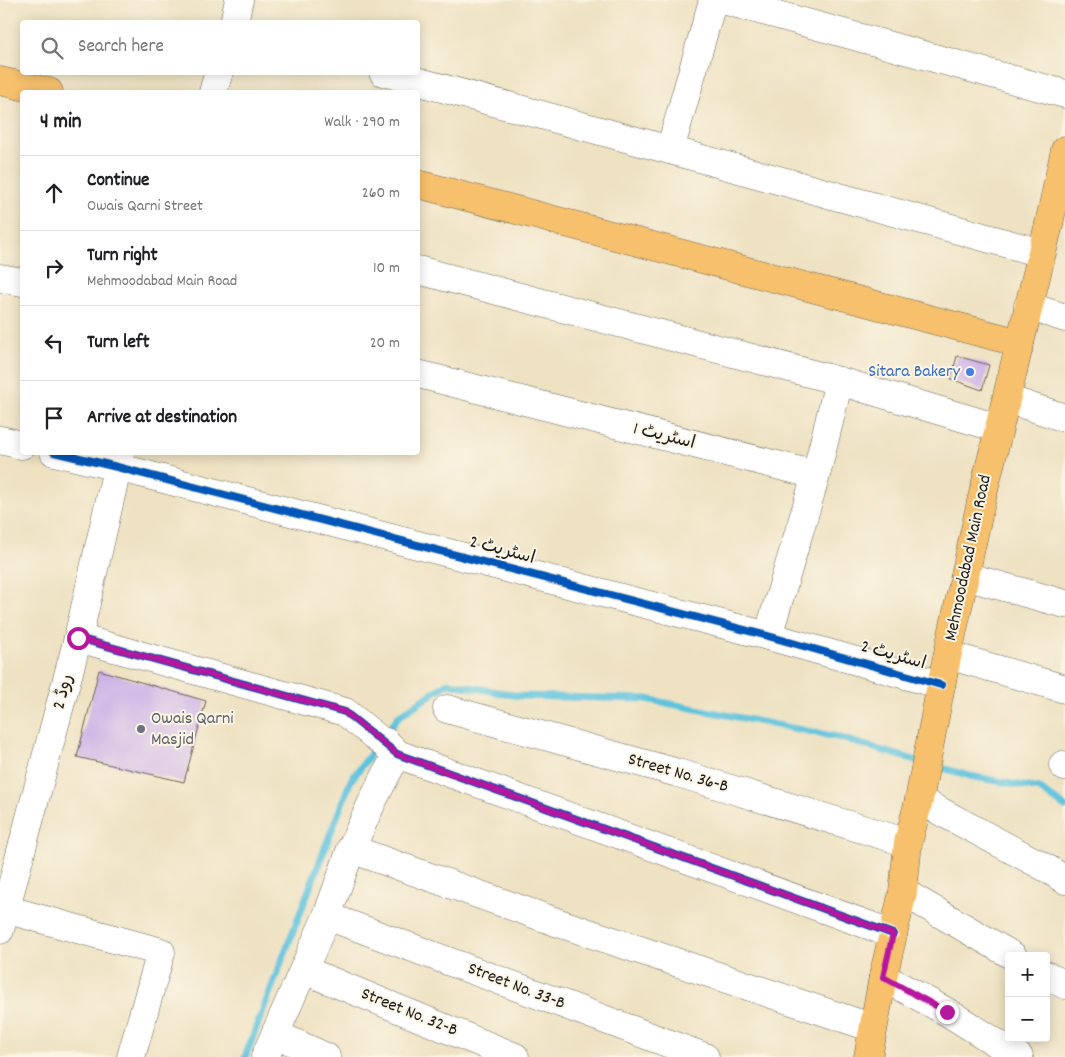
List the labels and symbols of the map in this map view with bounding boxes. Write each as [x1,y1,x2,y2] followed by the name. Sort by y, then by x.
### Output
[868,360,961,385] place label: Sitara Bakery
[964,366,976,378] marker: Sitara Bakery
[630,417,698,457] street label: اسٹریٹ 1
[939,473,999,643] street label: Mehmoodabad Main Road
[466,530,538,572] street label: اسٹریٹ 2
[67,627,90,650] route start
[857,635,929,677] street label: اسٹریٹ 2
[47,671,81,713] street label: روڈ 2
[151,707,234,753] place label: Owais Qarni Masjid
[135,723,147,735] marker: Owais Qarni Masjid
[625,748,731,800] street label: Street No. 36-B
[464,957,568,1017] street label: Street No. 33-B
[357,982,461,1044] street label: Street No. 32-B
[936,1001,959,1024] route end

